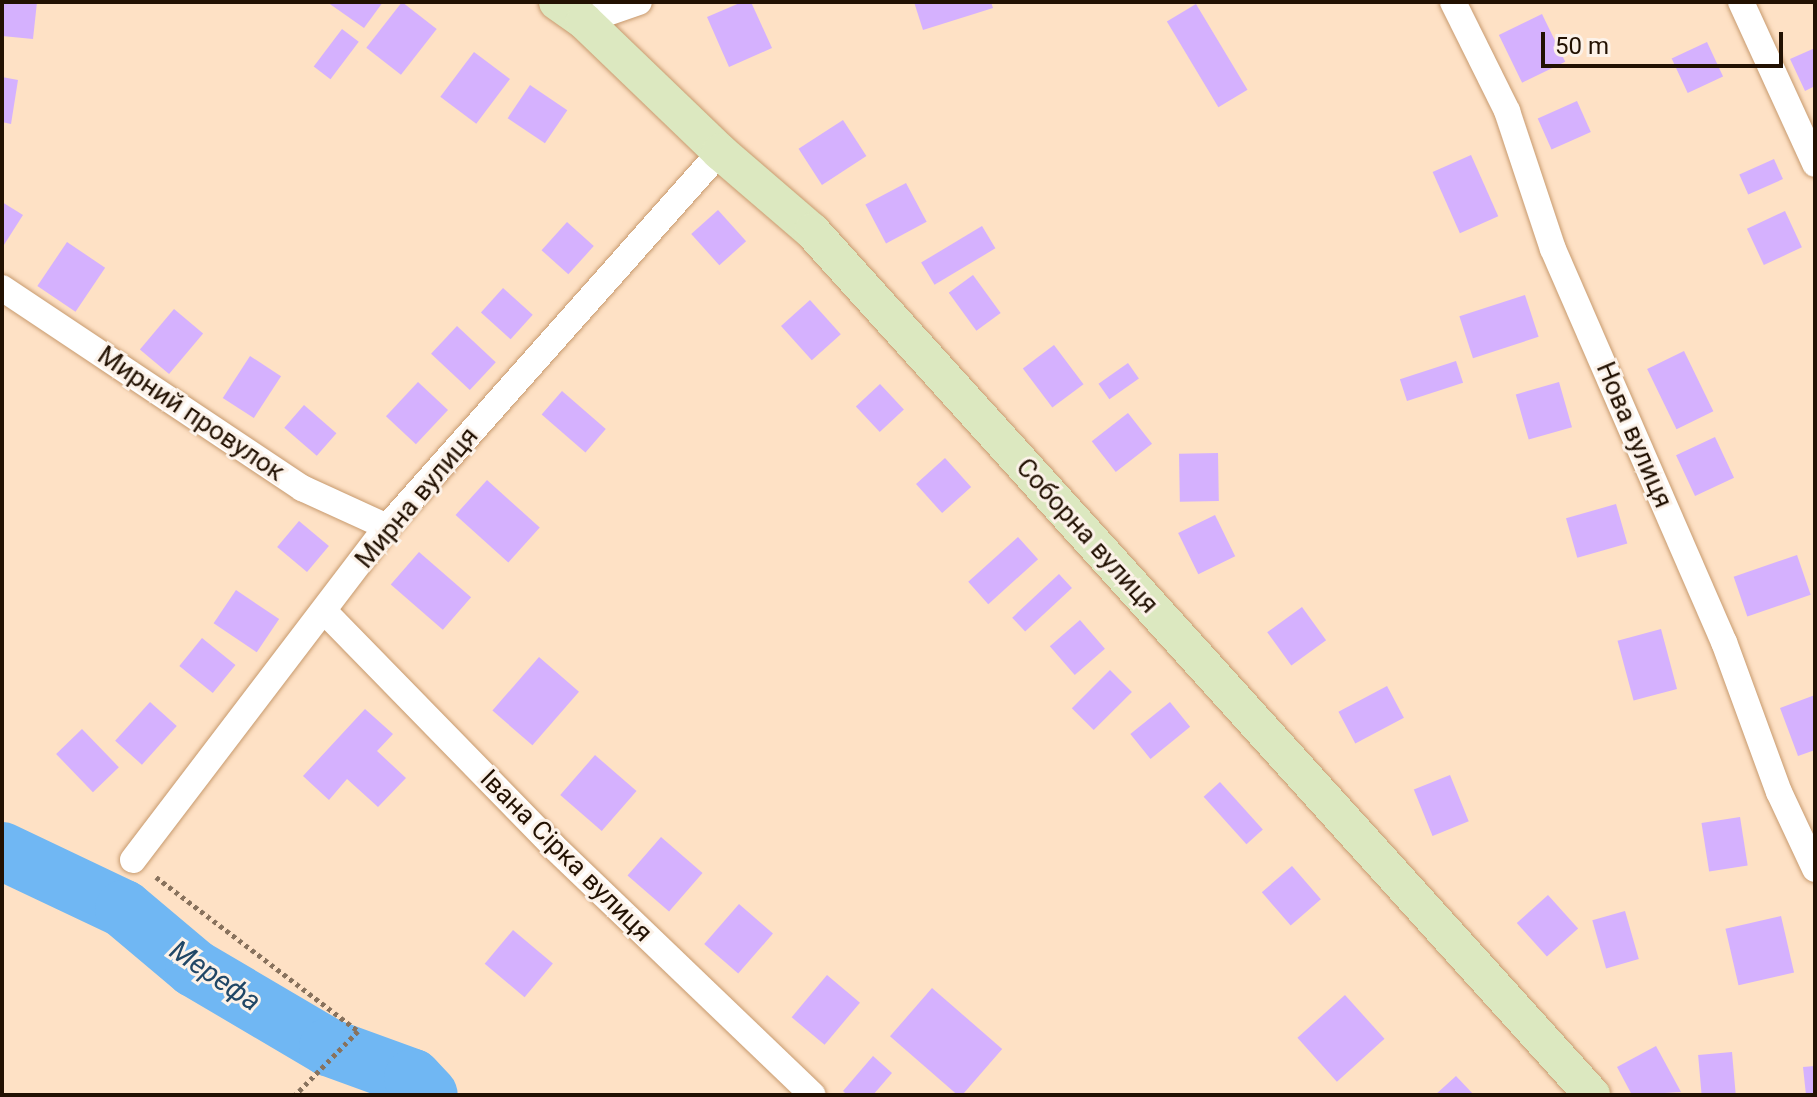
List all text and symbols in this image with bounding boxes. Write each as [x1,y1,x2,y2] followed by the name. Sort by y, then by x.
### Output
[1545,16,1787,66] scale bar
[1555,32,1609,60] text: 50 m
[92,340,290,488] street label: Мирний провулок
[1589,357,1679,513] street label: Нова вулиця
[349,421,485,575] street label: Мирна вулиця
[1009,452,1165,620] street label: Соборна вулиця
[473,763,659,949] street label: Івана Сірка вулиця
[163,933,267,1019] water label: Мерефа

